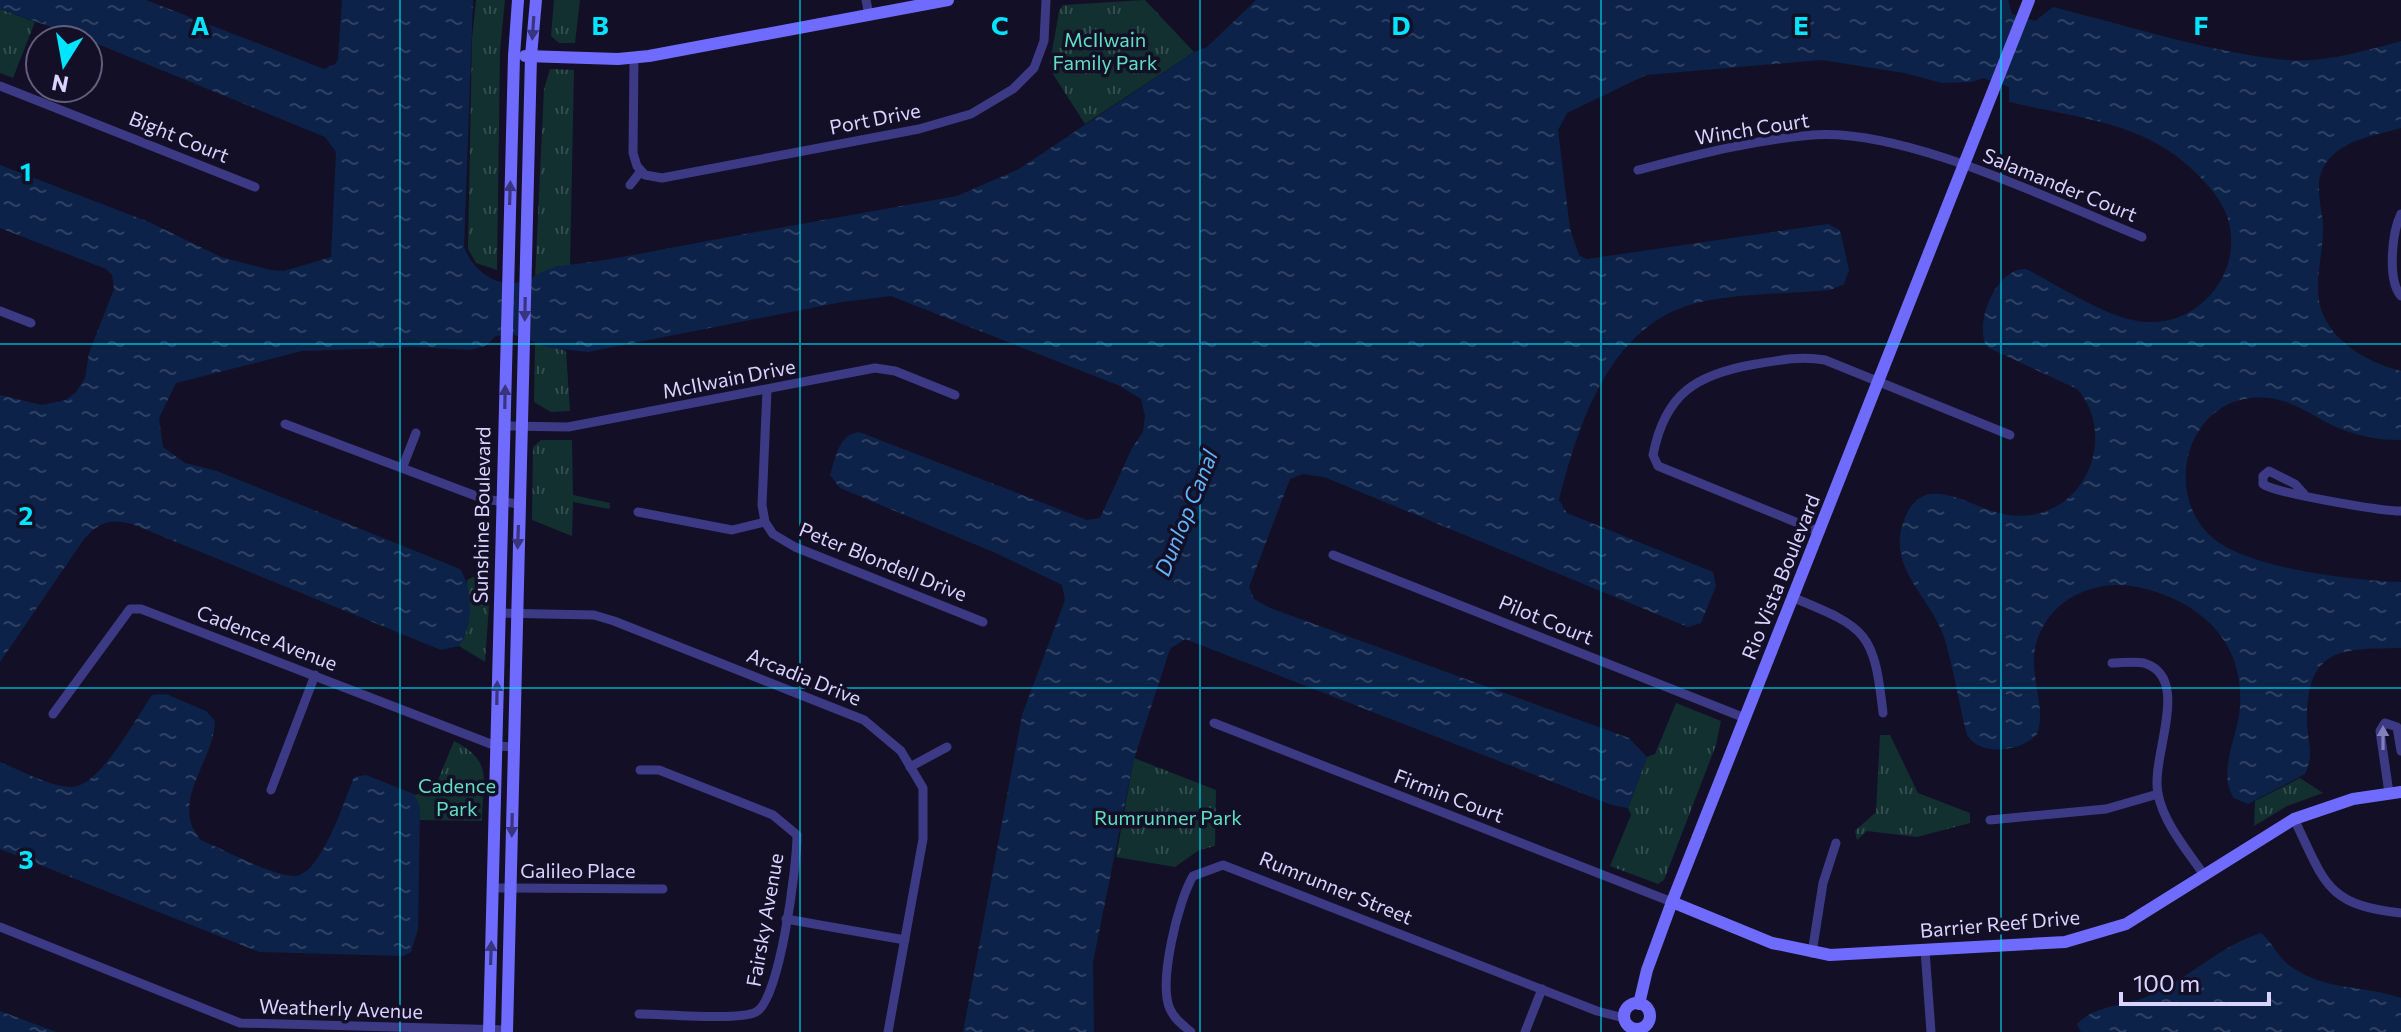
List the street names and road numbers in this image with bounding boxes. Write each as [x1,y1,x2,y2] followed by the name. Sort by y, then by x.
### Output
[827,97,922,139] street label: Port Drive
[126,105,233,167] street label: Bight Court
[1693,107,1811,149] street label: Winch Court
[1980,142,2141,226] street label: Salamander Court
[660,353,797,403] street label: McIIwain Drive
[467,426,495,604] street label: Sunshine Boulevard
[1736,491,1824,663] street label: Rio Vista Boulevard
[796,516,971,606] street label: Peter Blondell Drive
[1496,589,1597,649] street label: Pilot Court
[194,599,341,675] street label: Cadence Avenue
[744,642,865,710] street label: Arcadia Drive
[1391,763,1508,827] street label: Firmin Court
[1256,845,1416,929] street label: Rumrunner Street
[740,851,788,988] street label: Fairsky Avenue
[520,858,636,882] street label: Galileo Place
[1919,904,2081,942] street label: Barrier Reef Drive
[259,993,423,1023] street label: Weatherly Avenue

